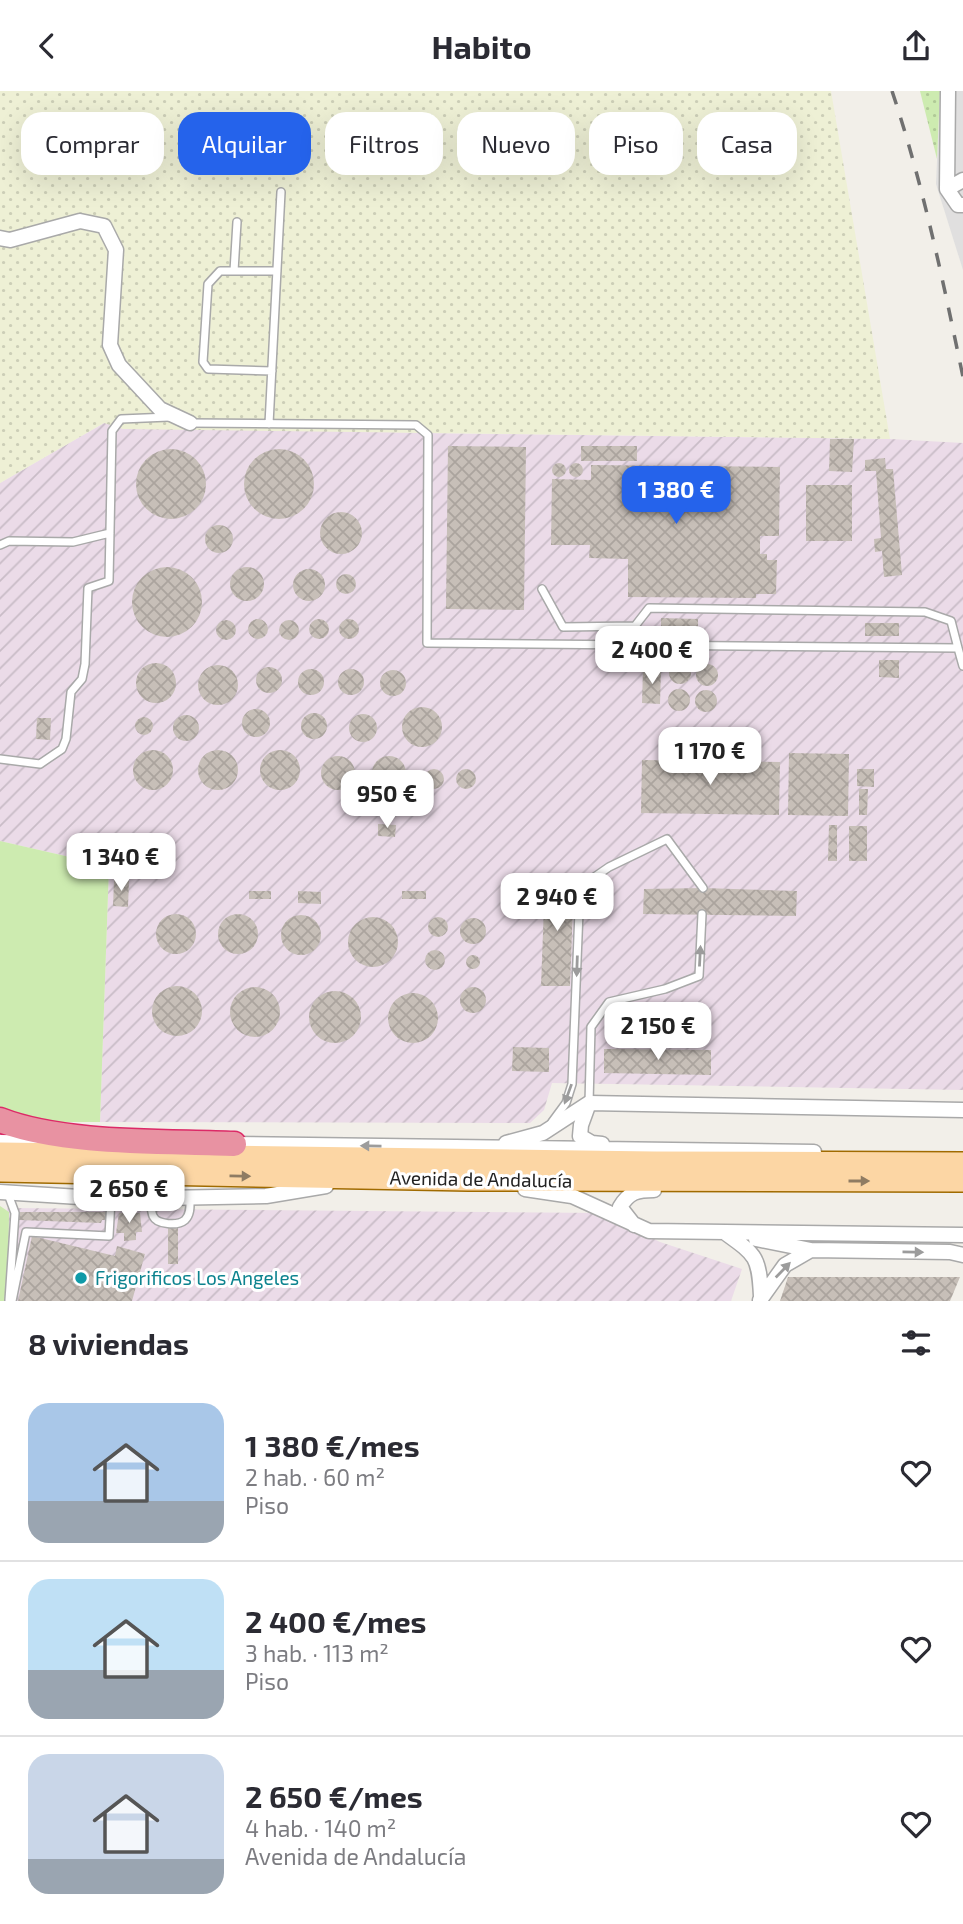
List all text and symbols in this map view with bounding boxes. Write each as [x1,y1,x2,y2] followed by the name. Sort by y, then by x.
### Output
[28,27,66,65] icon: back
[431,27,532,65] text: Habito
[897,27,935,65] icon: share
[21,112,164,175] chip: Comprar
[178,112,311,175] chip: Alquilar
[325,112,443,175] chip: Filtros
[457,112,575,175] chip: Nuevo
[589,112,683,175] chip: Piso
[697,112,797,175] chip: Casa
[611,467,741,526] pin: 1 380 €
[638,475,714,503] text: 1 380 €
[587,627,717,686] pin: 2 400 €
[611,635,693,663] text: 2 400 €
[645,727,775,787] pin: 1 170 €
[674,736,746,764] text: 1 170 €
[338,771,436,830] pin: 950 €
[357,779,417,807] text: 950 €
[56,833,186,893] pin: 1 340 €
[83,842,159,870] text: 1 340 €
[492,873,622,933] pin: 2 940 €
[517,882,597,910] text: 2 940 €
[695,945,706,967] one-way arrow
[572,955,583,977] one-way arrow
[593,1003,723,1062] pin: 2 150 €
[620,1011,696,1039] text: 2 150 €
[562,1084,573,1105] one-way arrow
[359,1140,381,1152] one-way arrow
[64,1165,194,1225] pin: 2 650 €
[389,1165,573,1192] street label: Avenida de Andalucía
[229,1170,251,1182] one-way arrow
[90,1174,168,1202] text: 2 650 €
[848,1175,870,1187] one-way arrow
[902,1246,924,1257] one-way arrow
[775,1261,791,1279] one-way arrow
[95,1266,299,1289] place label: Frigorificos Los Angeles
[73,1270,89,1286] marker: Frigorificos Los Angeles
[897,1324,935,1362] icon: filters
[28,1325,189,1361] text: 8 viviendas
[245,1427,420,1463] text: 1 380 €/mes
[84,1431,168,1515] icon: home
[897,1454,935,1492] icon: heart
[245,1463,385,1491] text: 2 hab. · 60 m²
[245,1491,289,1519] text: Piso
[245,1603,427,1639] text: 2 400 €/mes
[84,1607,168,1691] icon: home
[897,1630,935,1668] icon: heart
[245,1639,389,1667] text: 3 hab. · 113 m²
[245,1667,289,1695] text: Piso
[245,1778,423,1814] text: 2 650 €/mes
[84,1782,168,1866] icon: home
[897,1805,935,1843] icon: heart
[245,1814,396,1842] text: 4 hab. · 140 m²
[245,1842,466,1870] text: Avenida de Andalucía

